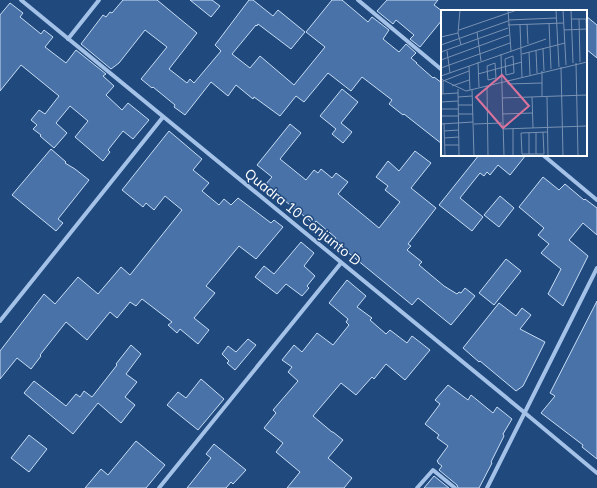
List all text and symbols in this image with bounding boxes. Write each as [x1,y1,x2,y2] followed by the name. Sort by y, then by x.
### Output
[441,10,587,156] inset map
[241,164,365,270] street label: Quadra 10 Conjunto D

